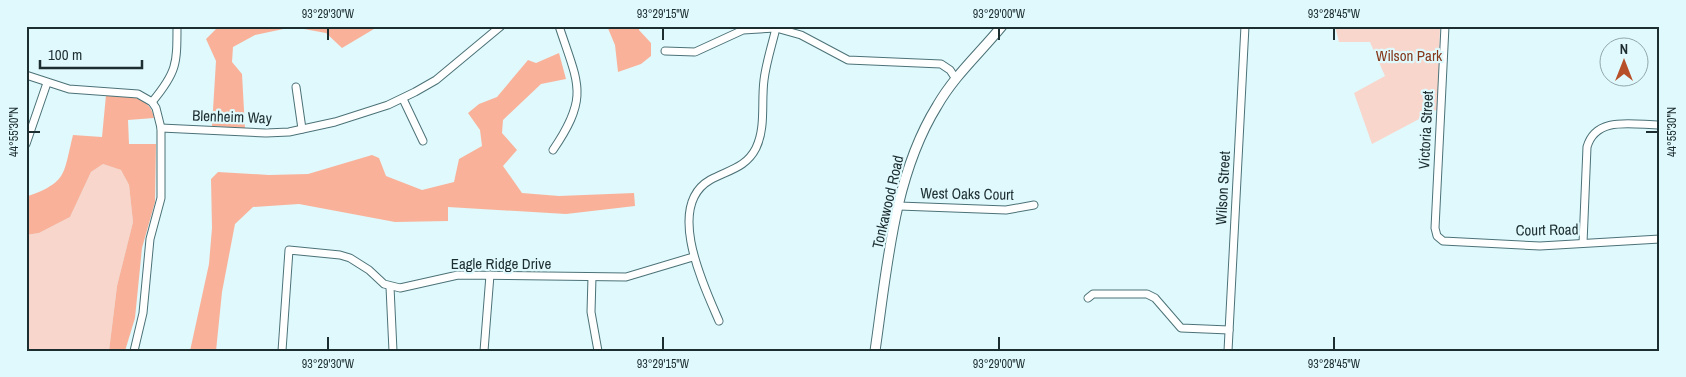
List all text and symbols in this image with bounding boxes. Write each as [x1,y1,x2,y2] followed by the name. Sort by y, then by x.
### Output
[302,6,355,22] text: 93°29'30"W
[637,6,690,22] text: 93°29'15"W
[973,6,1026,22] text: 93°29'00"W
[1308,6,1361,22] text: 93°28'45"W
[40,38,142,70] scale bar
[1598,38,1648,88] north arrow
[1620,40,1628,58] text: N
[48,44,82,65] text: 100 m
[1376,45,1443,66] park label: Wilson Park
[1413,90,1438,170] street label: Victoria Street
[192,105,273,128] street label: Blenheim Way
[6,107,22,157] text: 44°55'30"N
[1664,107,1680,157] text: 44°55'30"N
[1210,150,1235,225] street label: Wilson Street
[867,153,908,251] street label: Tonkawood Road
[920,182,1014,205] street label: West Oaks Court
[1515,218,1579,241] street label: Court Road
[451,253,551,274] street label: Eagle Ridge Drive
[302,356,355,372] text: 93°29'30"W
[637,356,690,372] text: 93°29'15"W
[973,356,1026,372] text: 93°29'00"W
[1308,356,1361,372] text: 93°28'45"W

